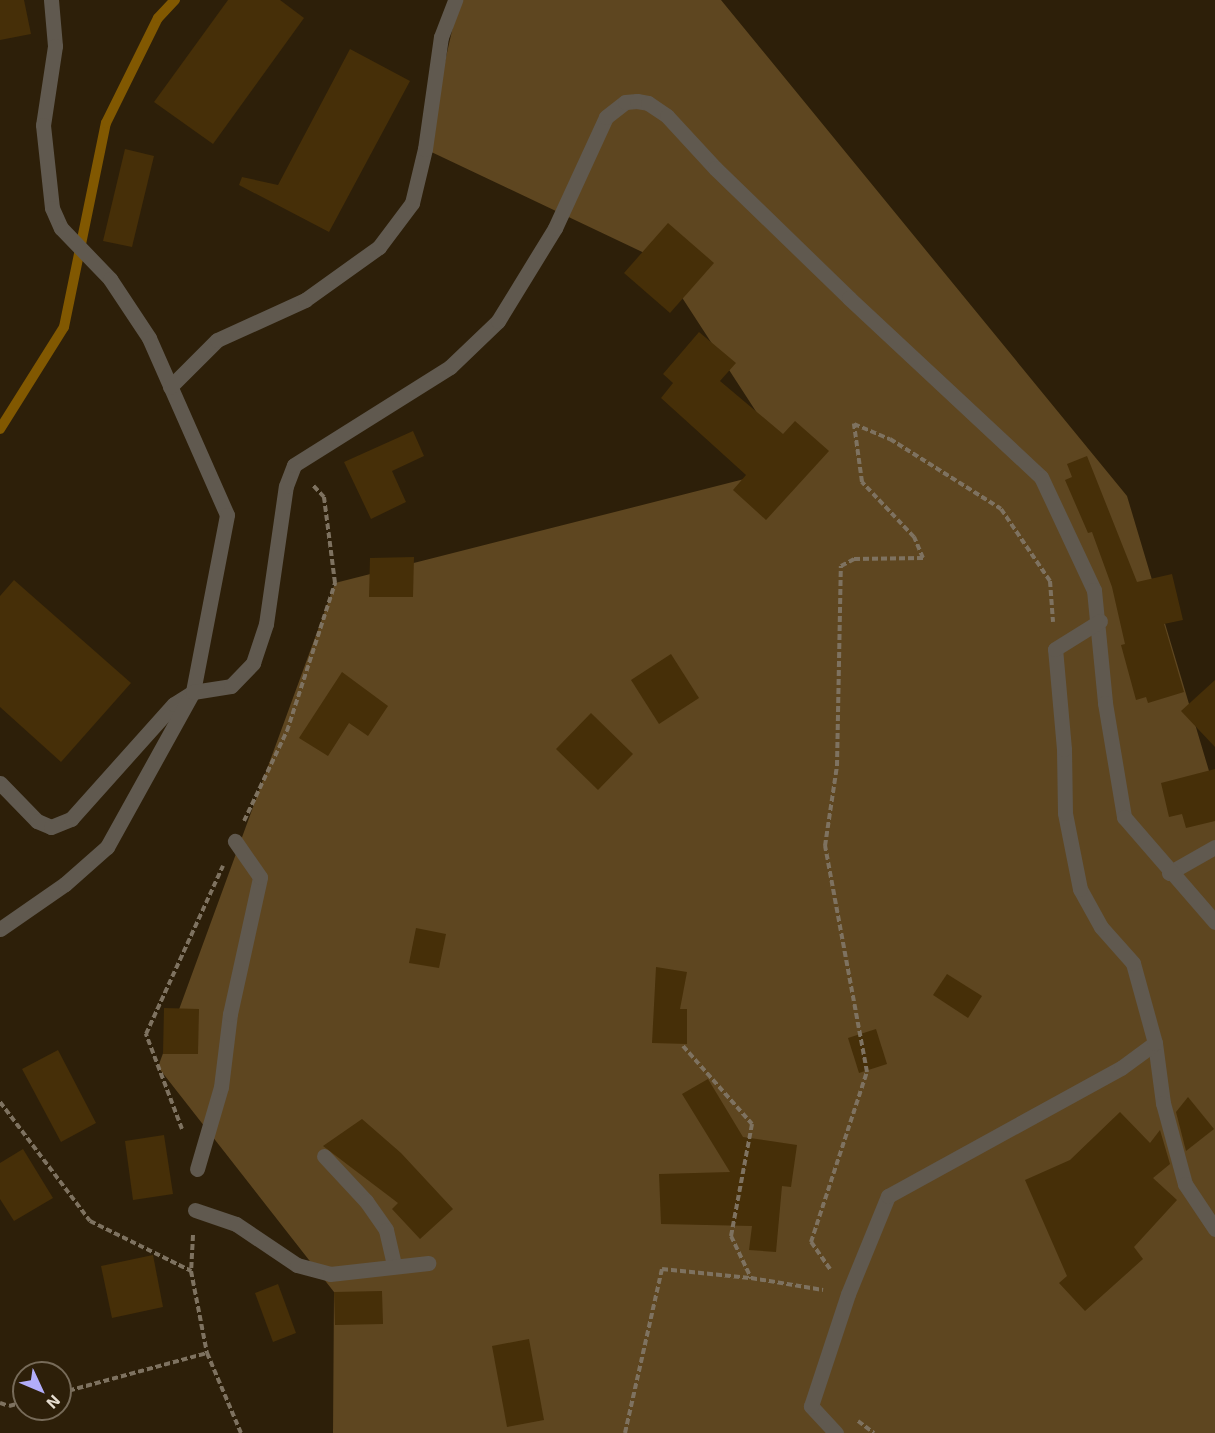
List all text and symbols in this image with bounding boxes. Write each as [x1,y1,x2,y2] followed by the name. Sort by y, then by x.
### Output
[12,1361,72,1421] north arrow
[43,1392,65,1413] text: N

